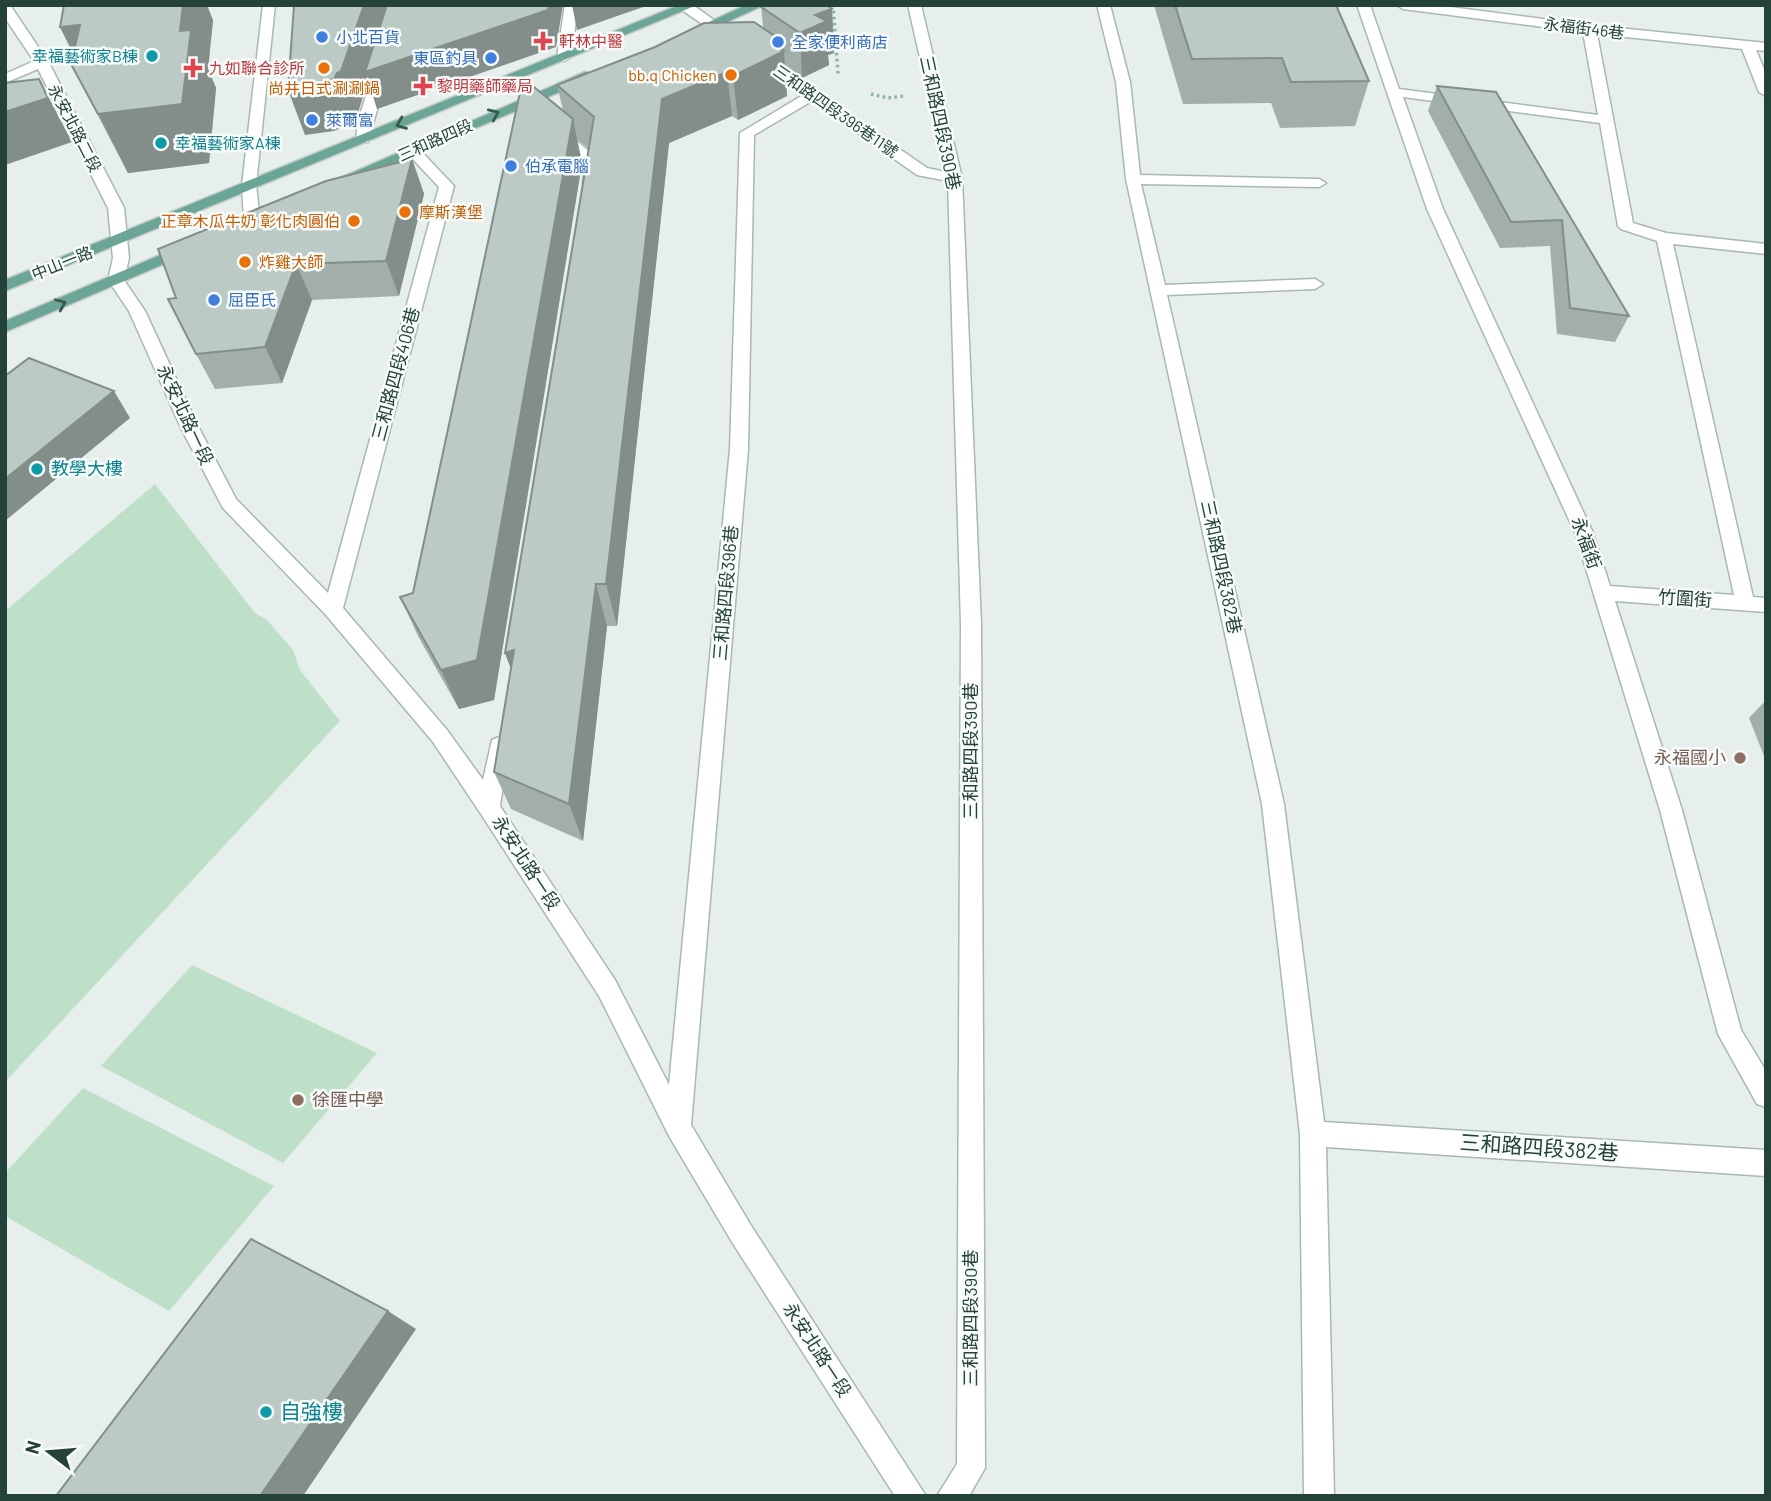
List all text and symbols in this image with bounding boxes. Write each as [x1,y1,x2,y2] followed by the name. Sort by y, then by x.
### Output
[1543,13,1625,42] street label: 永福街46巷
[336,27,400,46] place label: 小北百貨
[314,29,330,45] marker: 小北百貨
[533,31,553,51] marker: 軒林中醫
[559,31,623,50] place label: 軒林中醫
[792,32,888,51] place label: 全家便利商店
[770,34,786,50] marker: 全家便利商店
[32,46,138,65] place label: 幸福藝術家B棟
[144,48,160,64] marker: 幸福藝術家B棟
[413,48,477,67] place label: 東區釣具
[483,50,499,66] marker: 東區釣具
[916,54,966,192] street label: 三和路四段390巷
[183,58,203,78] marker: 九如聯合診所
[209,58,305,77] place label: 九如聯合診所
[316,60,332,76] marker: 尚井日式涮涮鍋
[770,60,902,161] street label: 三和路四段396巷11號
[628,65,717,84] place label: bb.q Chicken
[723,67,739,83] marker: bb.q Chicken
[437,76,533,95] place label: 黎明藥師藥局
[268,78,380,97] place label: 尚井日式涮涮鍋
[415,78,431,94] marker: 黎明藥師藥局
[45,81,106,175] street label: 永安北路二段
[487,108,499,122] one-way arrow
[326,110,374,129] place label: 萊爾富
[304,112,320,128] marker: 萊爾富
[394,115,475,164] street label: 三和路四段
[396,115,408,129] one-way arrow
[175,133,281,152] place label: 幸福藝術家A棟
[153,135,169,151] marker: 幸福藝術家A棟
[525,156,589,175] place label: 伯承電腦
[503,158,519,174] marker: 伯承電腦
[419,202,483,221] place label: 摩斯漢堡
[397,204,413,220] marker: 摩斯漢堡
[161,211,340,230] place label: 正章木瓜牛奶 彰化肉圓伯
[346,213,362,229] marker: 正章木瓜牛奶 彰化肉圓伯
[29,242,95,283] street label: 中山一路
[259,252,323,271] place label: 炸雞大師
[237,254,253,270] marker: 炸雞大師
[228,290,276,309] place label: 屈臣氏
[206,292,222,308] marker: 屈臣氏
[54,298,66,312] one-way arrow
[367,305,423,443] street label: 三和路四段406巷
[153,361,219,468] street label: 永安北路一段
[51,457,123,479] place label: 教學大樓
[29,461,45,477] marker: 教學大樓
[1197,498,1247,636] street label: 三和路四段382巷
[1567,514,1607,572] street label: 永福街
[708,524,742,662] street label: 三和路四段396巷
[1657,585,1713,611] street label: 竹圍街
[959,683,981,819] street label: 三和路四段390巷
[1654,746,1726,768] place label: 永福國小
[1732,750,1748,766] marker: 永福國小
[488,811,565,914] street label: 永安北路一段
[312,1088,384,1110] place label: 徐匯中學
[290,1092,306,1108] marker: 徐匯中學
[1459,1128,1619,1165] street label: 三和路四段382巷
[959,1250,981,1386] street label: 三和路四段390巷
[779,1298,856,1401] street label: 永安北路一段
[280,1398,343,1423] place label: 自強樓
[258,1404,274,1420] marker: 自強樓
[14,1417,84,1487] north arrow
[19,1438,45,1456] text: N

